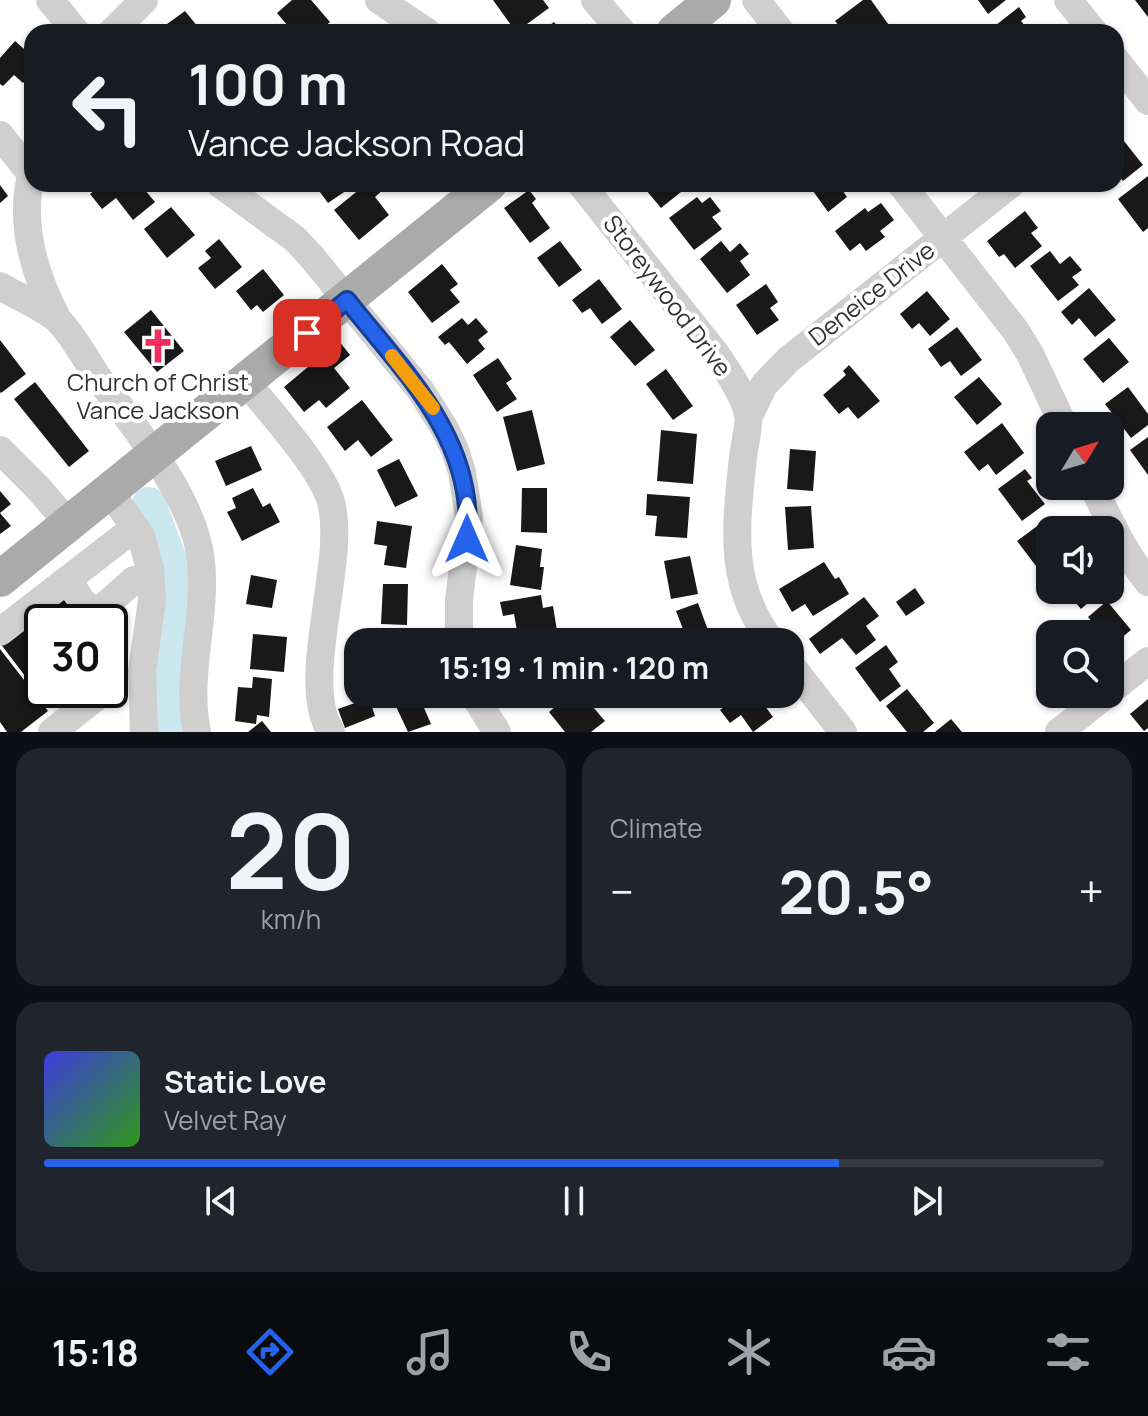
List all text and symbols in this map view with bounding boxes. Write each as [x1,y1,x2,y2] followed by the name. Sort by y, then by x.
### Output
[188,45,348,122] text: 100 m
[56,56,160,160] icon: left
[188,118,525,167] text: Vance Jackson Road
[597,208,740,383] street label: Storeywood Drive
[801,233,941,352] street label: Deneice Drive
[273,299,341,367] pin
[285,311,329,355] icon: arrive
[139,327,177,365] church icon: Church of Christ Vance Jackson
[67,365,249,426] place label: Church of Christ Vance Jackson
[1036,412,1124,500] north arrow
[1036,412,1124,708] map controls
[425,497,509,581] position arrow
[1036,516,1124,604] button: sound
[24,604,128,708] speed limit sign: 30
[1036,620,1124,708] button: search
[439,647,709,688] text: 15:19 · 1 min · 120 m
[226,778,356,920] text: 20
[610,810,702,846] text: Climate
[778,850,934,932] text: 20.5°
[610,861,634,921] text: −
[1079,861,1104,921] text: +
[261,901,321,937] text: km/h
[164,1061,327,1102] text: Static Love
[164,1102,287,1138] text: Velvet Ray
[199,1179,243,1223] icon: previous
[552,1179,596,1223] icon: pause
[905,1179,949,1223] icon: next
[242,1324,298,1380] icon: directions
[402,1324,458,1380] icon: music
[561,1324,617,1380] icon: phone
[721,1324,777,1380] icon: climate
[881,1324,937,1380] icon: car
[1040,1324,1096,1380] icon: filters
[52,1328,139,1377] text: 15:18

